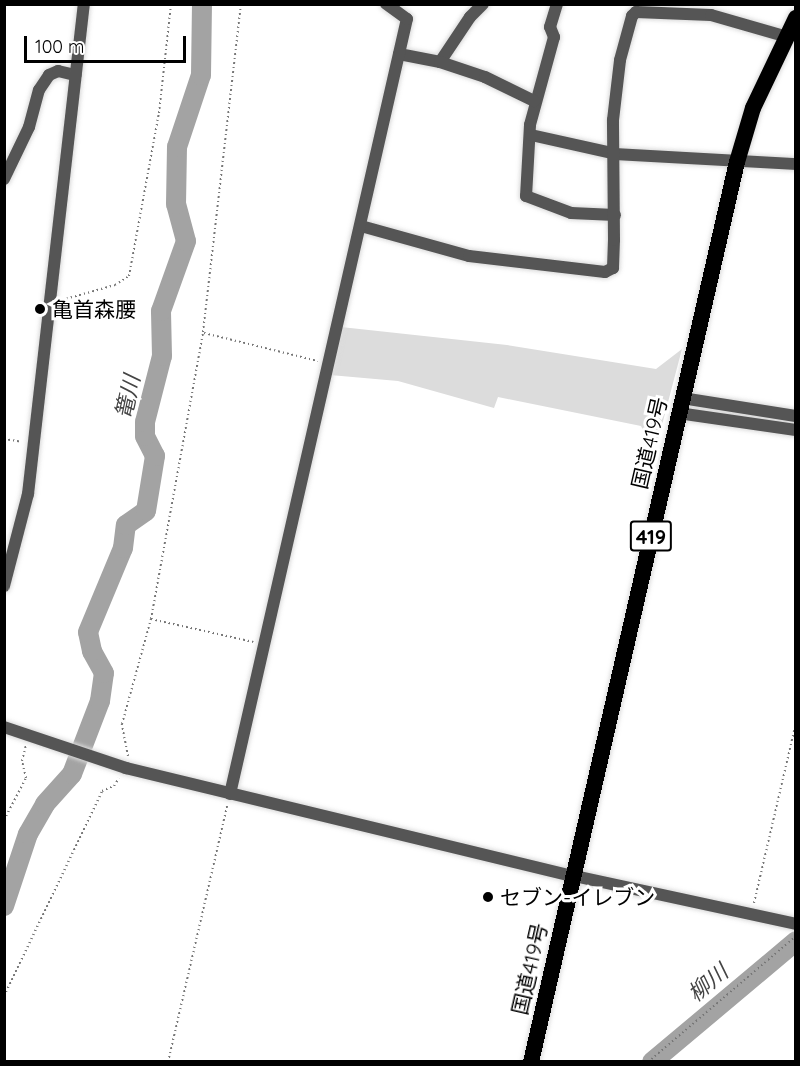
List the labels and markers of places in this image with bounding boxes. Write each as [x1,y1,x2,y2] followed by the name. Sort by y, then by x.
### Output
[52,296,136,322] place label: 亀首森腰
[33,302,47,316] marker: 亀首森腰
[500,884,655,910] place label: セブン-イレブン
[481,890,495,904] marker: セブン-イレブン

